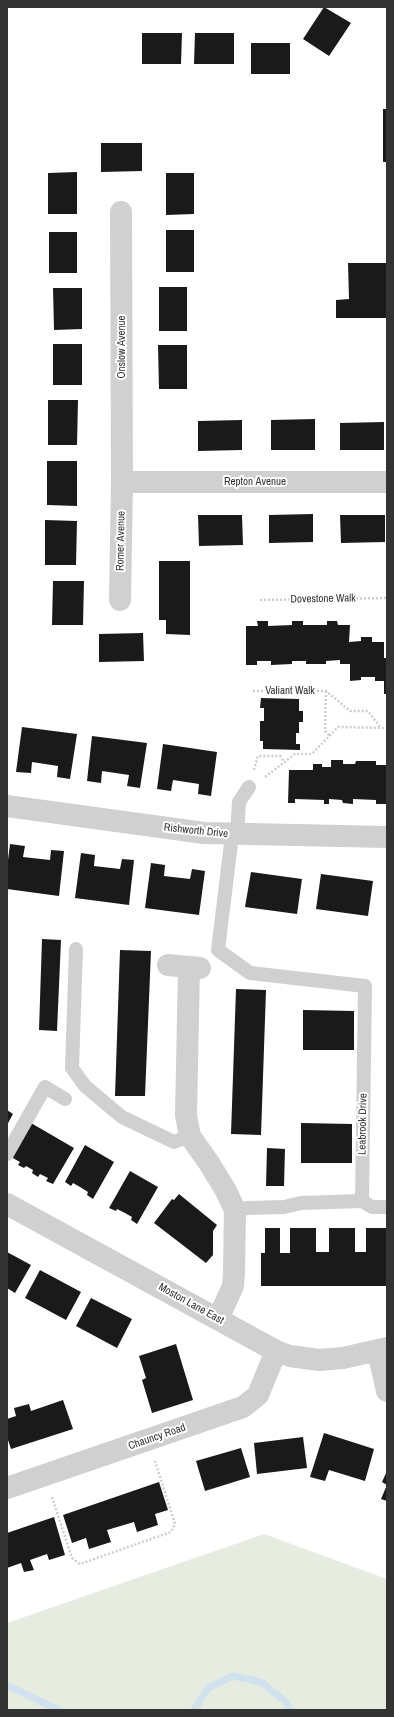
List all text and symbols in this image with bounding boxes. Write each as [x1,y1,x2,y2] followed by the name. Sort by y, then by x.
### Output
[115,315,129,379] street label: Onslow Avenue
[224,475,286,489] street label: Repton Avenue
[114,511,128,571] street label: Romer Avenue
[290,592,356,606] street label: Dovestone Walk
[265,684,315,698] street label: Valiant Walk
[163,821,229,841] street label: Rishworth Drive
[356,1093,370,1155] street label: Leabrook Drive
[156,1281,226,1327] street label: Moston Lane East
[127,1421,187,1453] street label: Chauncy Road

